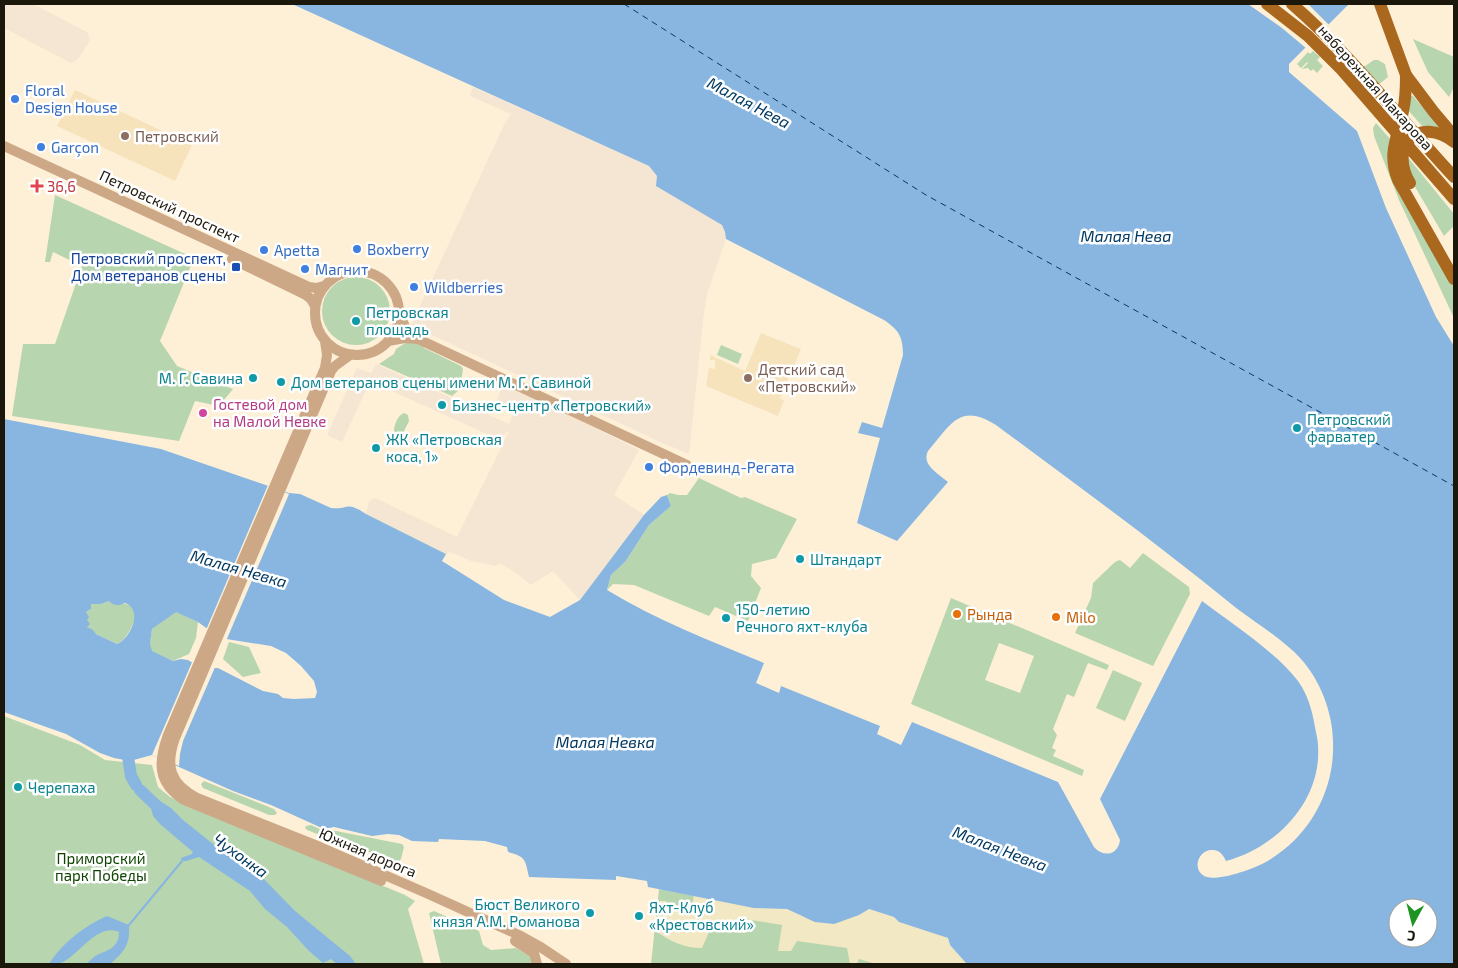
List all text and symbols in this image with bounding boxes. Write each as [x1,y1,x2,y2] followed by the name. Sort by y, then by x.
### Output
[1315,21,1437,153] street label: набережная Макарова
[704,72,794,132] water label: Малая Нева
[25,81,118,116] place label: Floral Design House
[9,93,21,105] marker: Floral Design House
[135,127,219,145] place label: Петровский
[119,130,131,142] marker: Петровский
[51,138,99,157] place label: Garçon
[35,141,47,153] marker: Garçon
[97,166,243,246] street label: Петровский проспект
[47,177,76,195] place label: 36,6
[31,180,43,192] marker: 36,6
[1081,226,1171,245] water label: Малая Нева
[367,240,429,258] place label: Boxberry
[274,241,320,259] place label: Apetta
[351,243,363,255] marker: Boxberry
[258,244,270,256] marker: Apetta
[71,249,226,284] place label: Петровский проспект, Дом ветеранов сцены
[315,260,368,278] place label: Магнит
[230,261,242,273] marker: Петровский проспект, Дом ветеранов сцены
[299,263,311,275] marker: Магнит
[424,278,503,296] place label: Wildberries
[408,281,420,293] marker: Wildberries
[366,303,449,338] place label: Петровская площадь
[350,315,362,327] marker: Петровская площадь
[758,360,856,395] place label: Детский сад «Петровский»
[159,369,243,387] place label: М. Г. Савина
[247,372,259,384] marker: М. Г. Савина
[742,372,754,384] marker: Детский сад «Петровский»
[291,373,591,391] place label: Дом ветеранов сцены имени М. Г. Савиной
[275,376,287,388] marker: Дом ветеранов сцены имени М. Г. Савиной
[213,395,326,430] place label: Гостевой дом на Малой Невке
[452,396,651,414] place label: Бизнес-центр «Петровский»
[436,399,448,411] marker: Бизнес-центр «Петровский»
[197,407,209,419] marker: Гостевой дом на Малой Невке
[1307,410,1391,445] place label: Петровский фарватер
[1291,422,1303,434] marker: Петровский фарватер
[386,430,502,465] place label: ЖК «Петровская коса, 1»
[370,442,382,454] marker: ЖК «Петровская коса, 1»
[659,458,795,476] place label: Фордевинд-Регата
[643,461,655,473] marker: Фордевинд-Регата
[189,545,289,591] water label: Малая Невка
[810,550,881,568] place label: Штандарт
[794,553,806,565] marker: Штандарт
[736,600,868,636] place label: 150-летию Речного яхт-клуба
[967,605,1012,623] place label: Рында
[951,608,963,620] marker: Рында
[1066,608,1096,626] place label: Milo
[1050,611,1062,623] marker: Milo
[720,612,732,624] marker: 150-летию Речного яхт-клуба
[555,732,655,751] water label: Малая Невка
[28,778,95,796] place label: Черепаха
[12,781,24,793] marker: Черепаха
[950,821,1050,875] water label: Малая Невка
[317,823,419,881] street label: Южная дорога
[210,829,272,881] water label: Чухонка
[55,849,147,884] park label: Приморский парк Победы
[433,895,580,930] place label: Бюст Великого князя А.М. Романова
[649,898,754,933] place label: Яхт-Клуб «Крестовский»
[1388,898,1438,948] north arrow
[584,907,596,919] marker: Бюст Великого князя А.М. Романова
[633,910,645,922] marker: Яхт-Клуб «Крестовский»
[1406,927,1416,945] text: С

